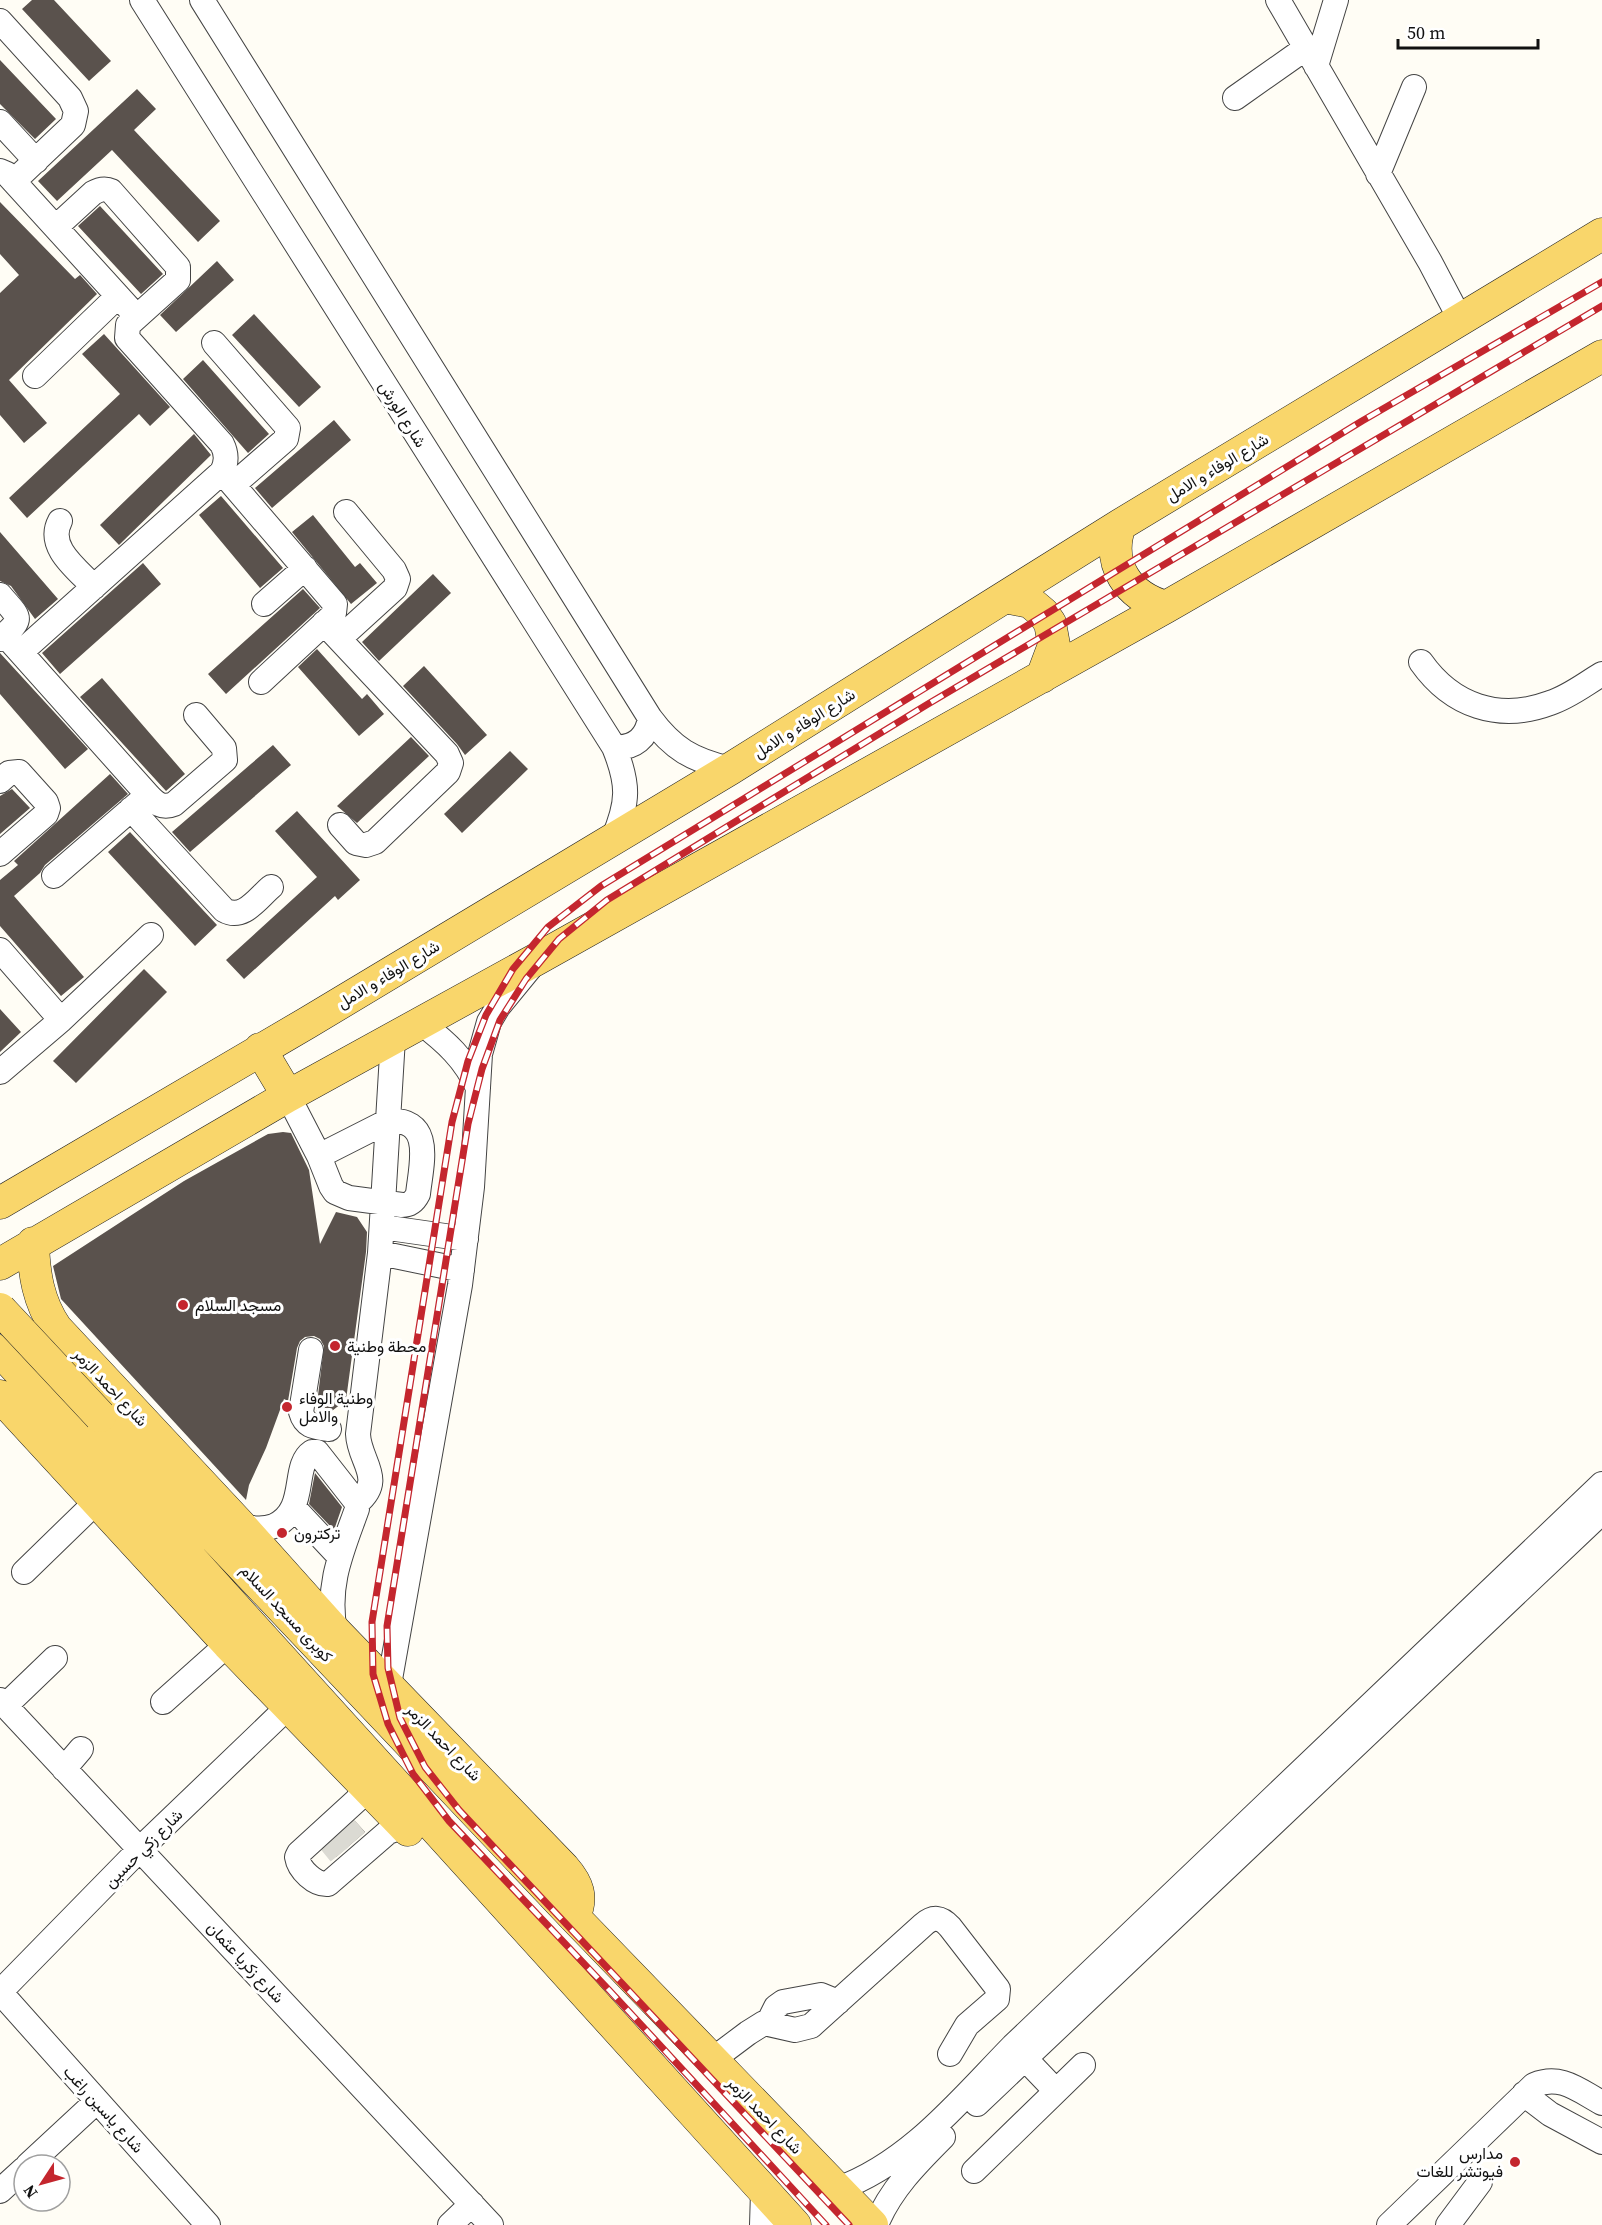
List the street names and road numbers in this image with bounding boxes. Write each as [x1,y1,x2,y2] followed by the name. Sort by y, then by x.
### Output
[373,377,432,452] street label: شارع الورش
[1162,428,1273,507] street label: شارع الوفاء و الامل
[749,683,860,764] street label: شارع الوفاء و الامل
[333,935,444,1014] street label: شارع الوفاء و الامل
[68,1342,153,1432] street label: شارع احمد الزمر
[236,1559,338,1667] street label: كوبرى مسجد السلام
[400,1698,487,1786] street label: شارع احمد الزمر
[99,1804,189,1894] street label: شارع زكي حسين
[202,1916,290,2008] street label: شارع زكريا عثمان
[58,2061,149,2158] street label: شارع ياسين راغب
[721,2071,808,2159] street label: شارع احمد الزمر

